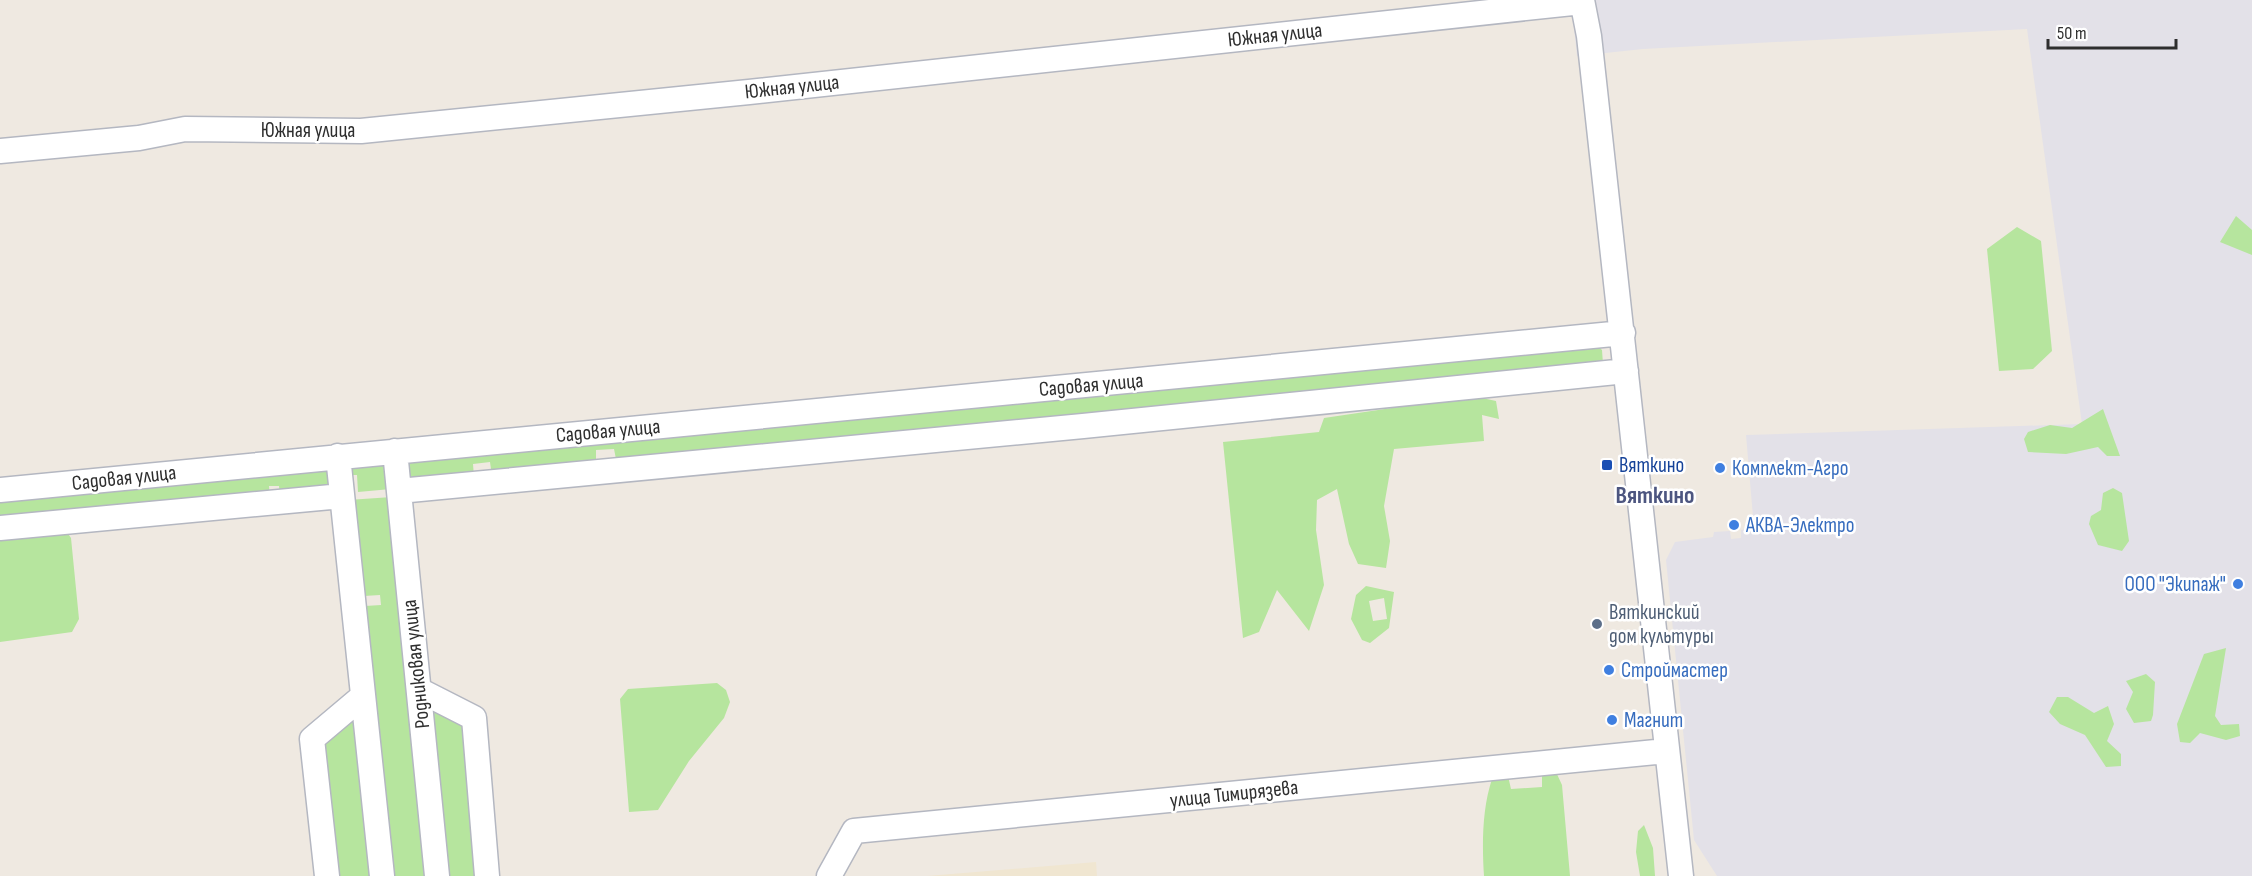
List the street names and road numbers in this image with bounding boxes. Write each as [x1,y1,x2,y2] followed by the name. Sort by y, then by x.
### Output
[1227,18,1323,52] street label: Южная улица
[744,70,840,104] street label: Южная улица
[261,118,355,143] street label: Южная улица
[1038,368,1144,402] street label: Садовая улица
[555,414,661,448] street label: Садовая улица
[71,460,177,496] street label: Садовая улица
[397,598,435,730] street label: Родниковая улица
[1169,775,1299,813] street label: улица Тимирязева

